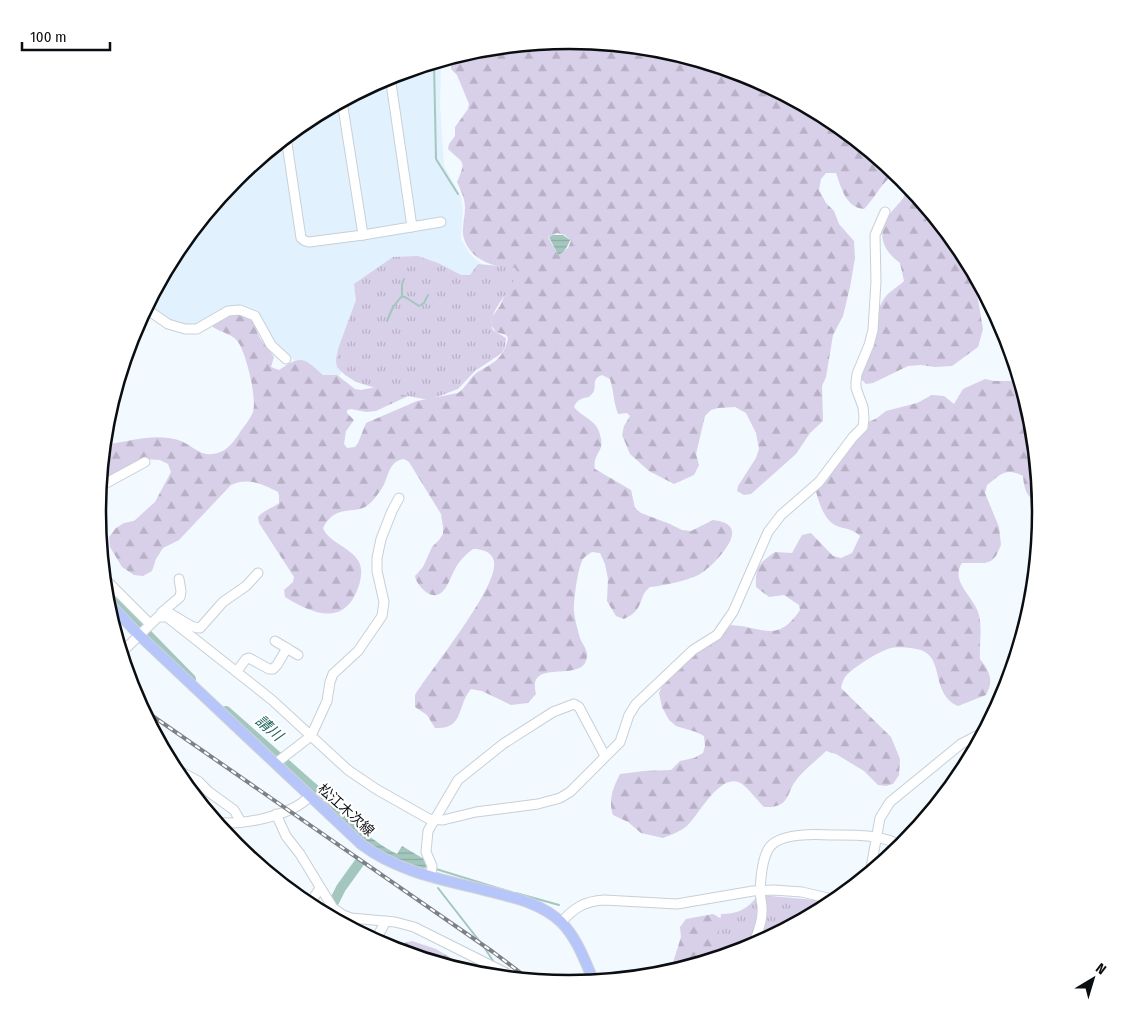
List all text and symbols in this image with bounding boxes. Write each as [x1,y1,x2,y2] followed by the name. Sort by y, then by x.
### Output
[22,20,110,52] scale bar
[30,28,67,46] text: 100 m
[252,711,288,746] water label: 請川
[314,780,378,840] street label: 松江木次線
[1068,954,1118,1004] north arrow
[1092,960,1109,978] text: N

